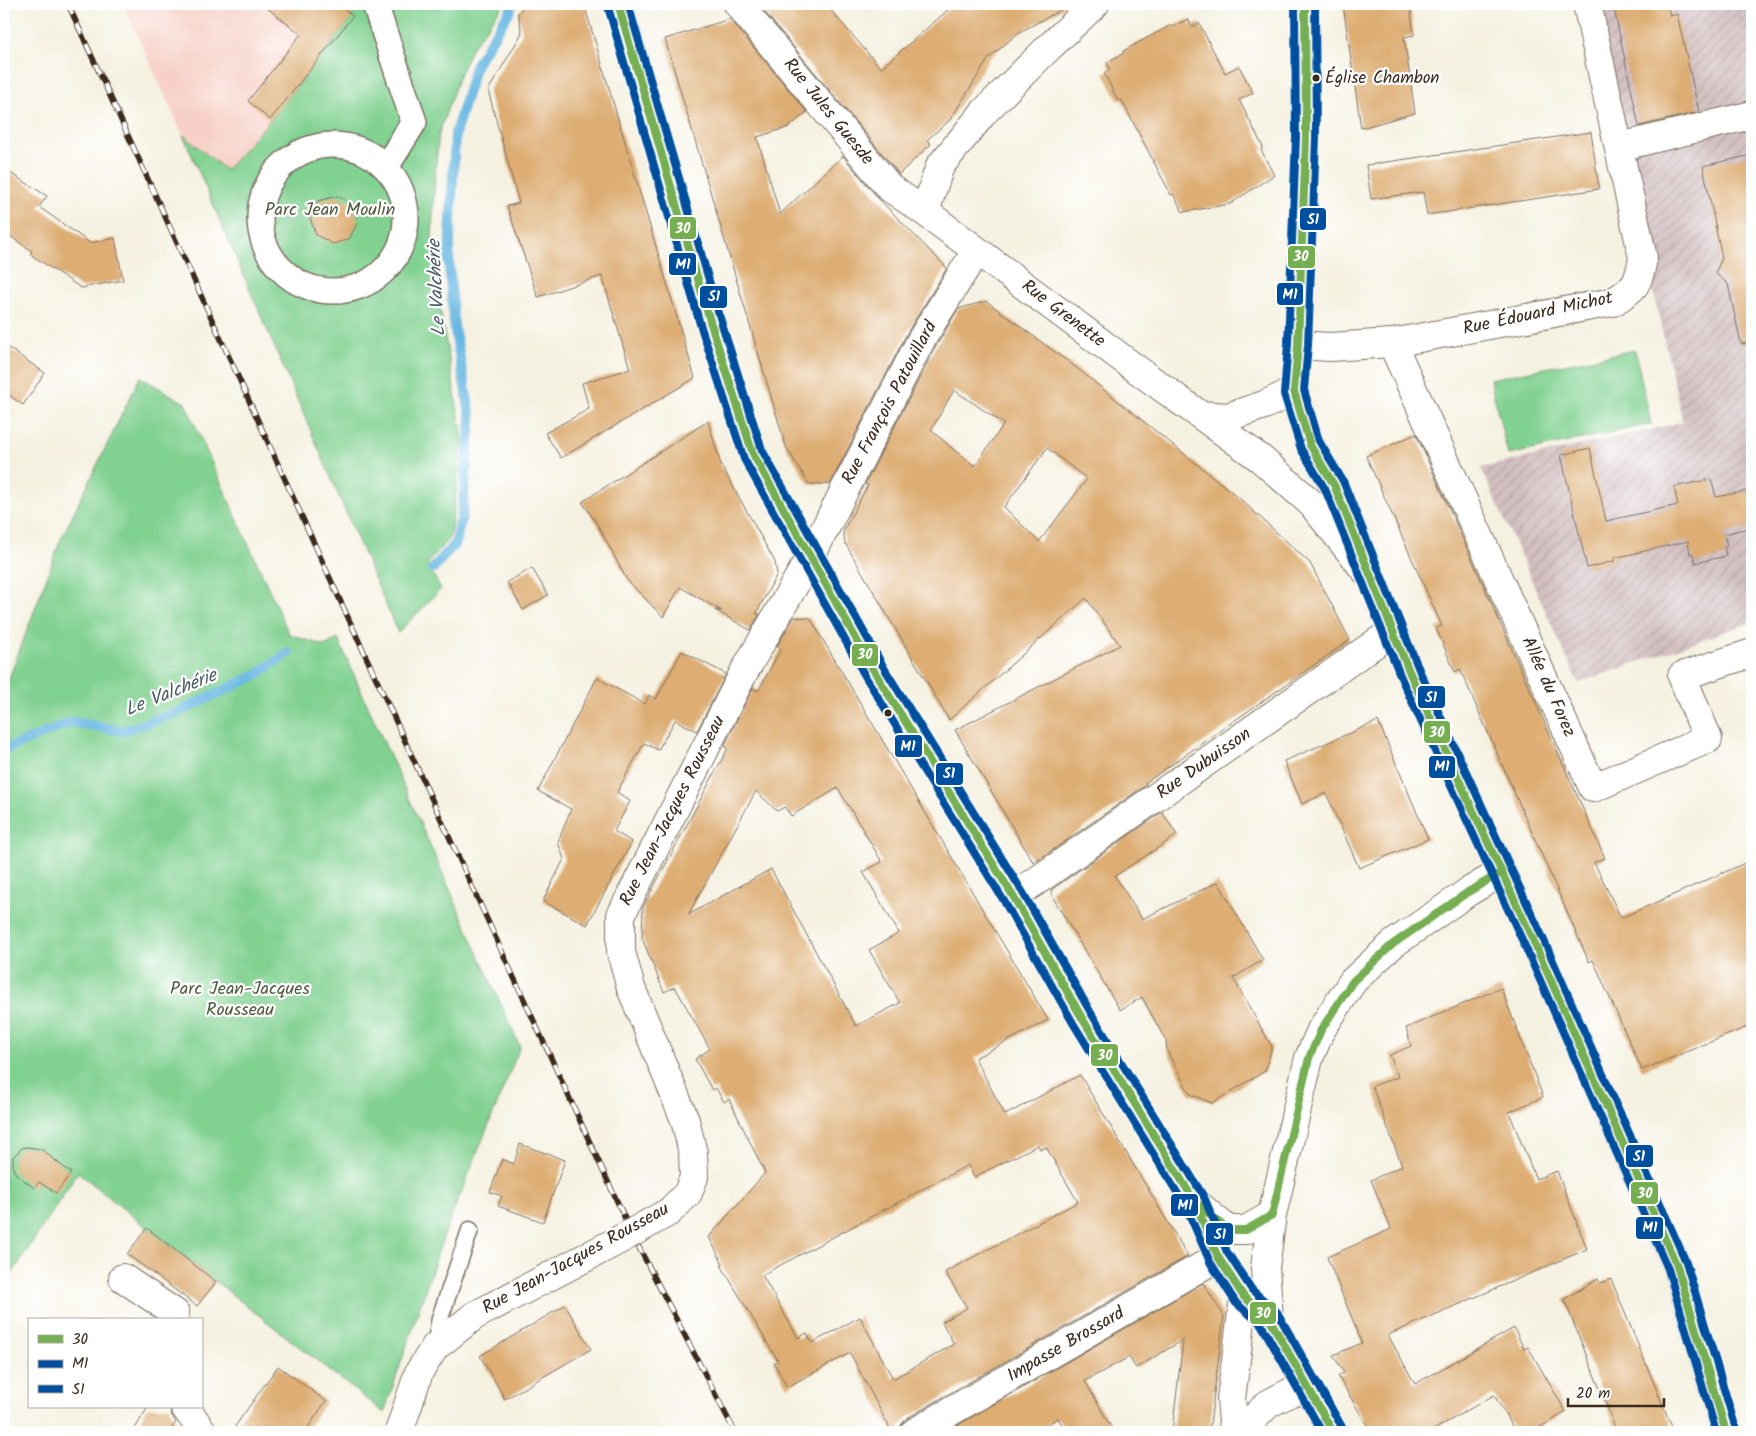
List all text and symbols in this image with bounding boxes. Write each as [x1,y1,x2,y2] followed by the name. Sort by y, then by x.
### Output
[775,52,881,172] street label: Rue Jules Guesde
[1325,65,1439,92] place label: Église Chambon
[1311,73,1321,83] marker: Église Chambon
[265,196,395,225] park label: Parc Jean Moulin
[1299,207,1327,231] line badge: S1
[1307,209,1320,231] text: S1
[669,216,697,240] line badge: 30
[675,218,691,240] text: 30
[419,237,455,337] water label: Le Valchérie
[1287,245,1316,269] line badge: 30
[1293,246,1309,268] text: 30
[668,252,697,276] line badge: M1
[676,254,691,276] text: M1
[1015,273,1111,355] street label: Rue Grenette
[1276,282,1304,306] line badge: M1
[1283,284,1298,306] text: M1
[1460,284,1617,344] street label: Rue Édouard Michot
[699,285,728,309] line badge: S1
[708,286,721,308] text: S1
[835,315,946,490] street label: Rue François Patouillard
[1513,632,1583,742] street label: Allée du Forez
[851,643,879,667] line badge: 30
[857,644,873,666] text: 30
[121,660,224,725] water label: Le Valchérie
[1417,685,1446,709] line badge: S1
[1425,687,1438,709] text: S1
[883,708,893,718] unlabelled marker
[612,710,734,911] street label: Rue Jean-Jacques Rousseau
[1423,720,1451,744] line badge: 30
[1151,721,1257,807] street label: Rue Dubuisson
[1429,722,1445,744] text: 30
[894,734,923,758] line badge: M1
[901,736,916,758] text: M1
[1428,755,1456,779] line badge: M1
[1435,756,1450,778] text: M1
[935,762,964,786] line badge: S1
[943,763,956,785] text: S1
[170,975,310,1025] park label: Parc Jean-Jacques Rousseau
[1090,1043,1119,1067] line badge: 30
[1097,1045,1113,1067] text: 30
[1625,1144,1654,1168] line badge: S1
[1633,1146,1646,1168] text: S1
[1630,1181,1659,1205] line badge: 30
[1637,1183,1653,1205] text: 30
[1170,1193,1199,1217] line badge: M1
[477,1195,675,1323] street label: Rue Jean-Jacques Rousseau
[1178,1195,1193,1217] text: M1
[1635,1216,1664,1240] line badge: M1
[1643,1217,1658,1239] text: M1
[1205,1222,1234,1246] line badge: S1
[1214,1224,1227,1246] text: S1
[1002,1299,1131,1391] street label: Impasse Brossard
[1249,1301,1277,1325] line badge: 30
[1255,1303,1271,1325] text: 30
[28,1318,202,1408] legend
[72,1328,89,1352] text: 30
[72,1352,89,1376] text: M1
[1568,1376,1665,1408] scale bar
[72,1378,85,1402] text: S1
[1576,1382,1610,1406] text: 20 m

